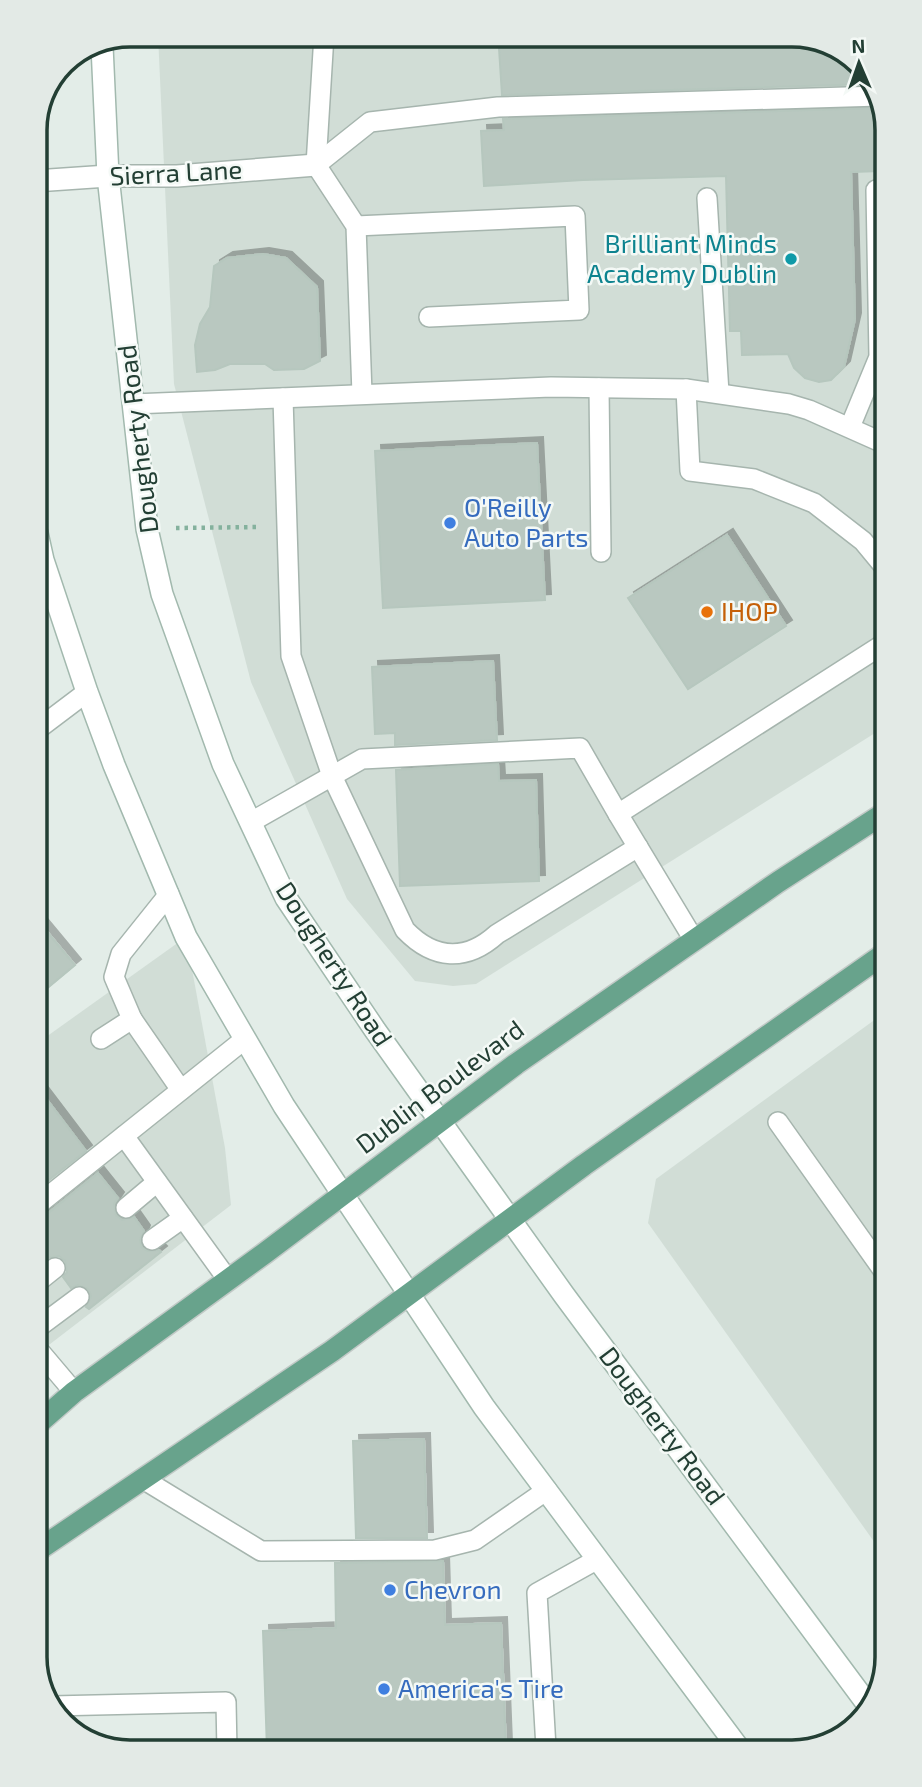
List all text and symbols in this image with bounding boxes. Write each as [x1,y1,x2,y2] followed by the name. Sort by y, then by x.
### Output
[824,28,894,98] north arrow
[851,34,866,57] text: N
[109,153,243,190] street label: Sierra Lane
[587,227,777,288] place label: Brilliant Minds Academy Dublin
[783,251,799,267] marker: Brilliant Minds Academy Dublin
[110,343,163,535] street label: Dougherty Road
[464,491,589,552] place label: O'Reilly Auto Parts
[442,515,458,531] marker: O'Reilly Auto Parts
[721,595,778,626] place label: IHOP
[699,604,715,620] marker: IHOP
[271,875,400,1051] street label: Dougherty Road
[349,1013,529,1159] street label: Dublin Boulevard
[594,1340,733,1510] street label: Dougherty Road
[404,1573,502,1604] place label: Chevron
[382,1582,398,1598] marker: Chevron
[398,1672,564,1703] place label: America's Tire
[376,1681,392,1697] marker: America's Tire

